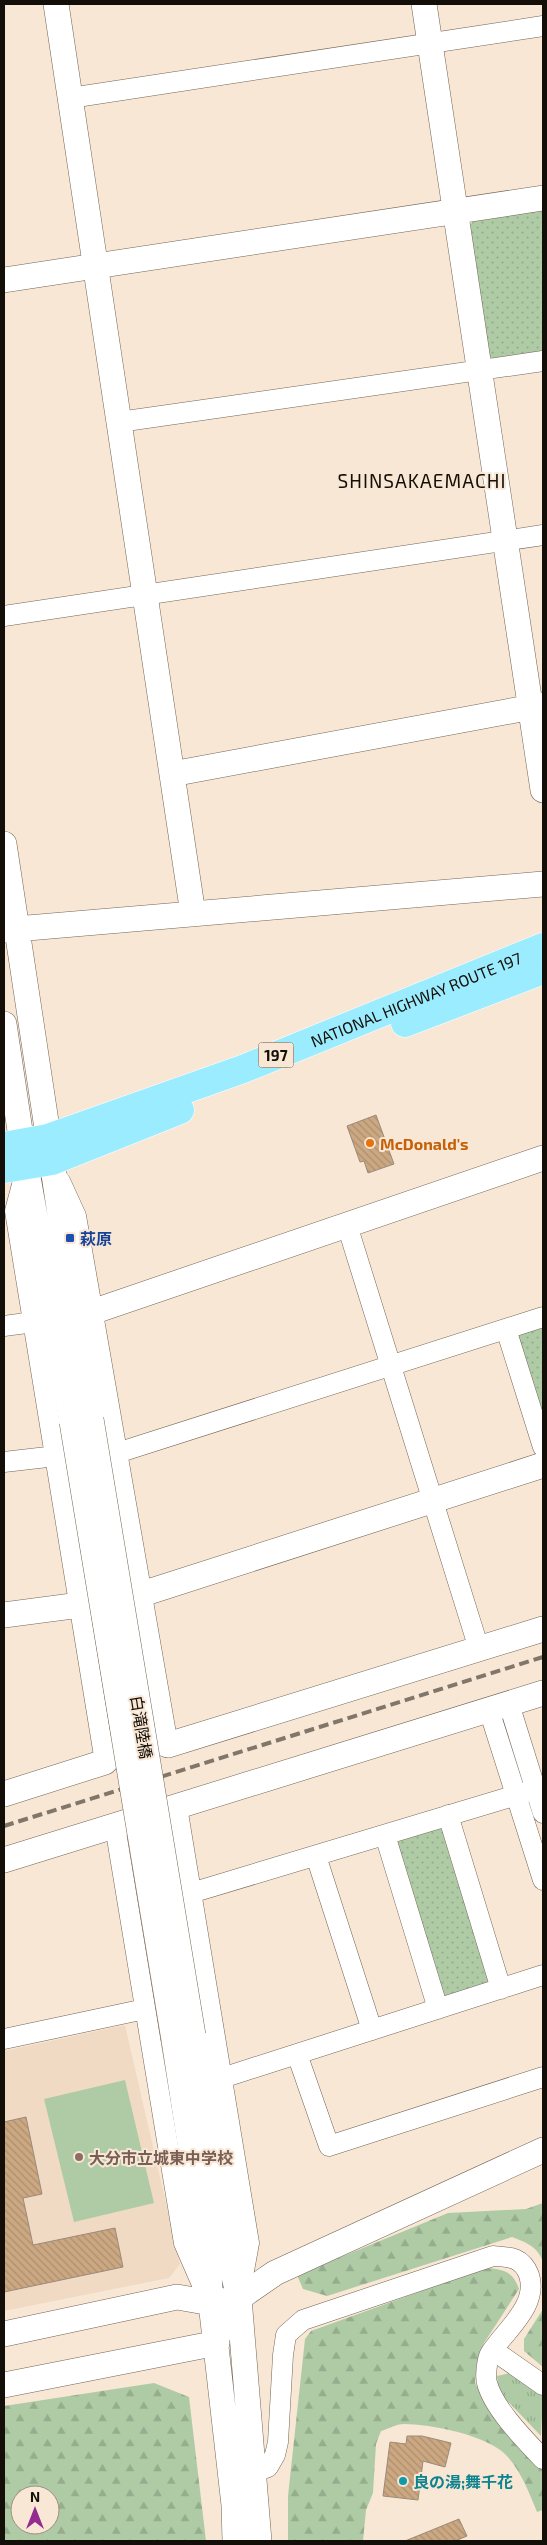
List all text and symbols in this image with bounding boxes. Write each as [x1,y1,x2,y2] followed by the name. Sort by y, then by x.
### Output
[338,469,506,492] district label: SHINSAKAEMACHI
[308,947,524,1050] street label: NATIONAL HIGHWAY ROUTE 197
[258,1042,294,1068] road number: 197
[380,1134,469,1153] place label: McDonald's
[364,1137,376,1149] marker: McDonald's
[80,1229,112,1248] place label: 萩原
[64,1232,76,1244] marker: 萩原
[128,1694,156,1760] street label: 白滝陸橋
[89,2148,233,2167] place label: 大分市立城東中学校
[73,2151,85,2163] marker: 大分市立城東中学校
[413,2472,513,2491] place label: 良の湯;舞千花
[397,2475,409,2487] marker: 良の湯;舞千花
[10,2485,60,2535] north arrow
[30,2488,40,2505] text: N

